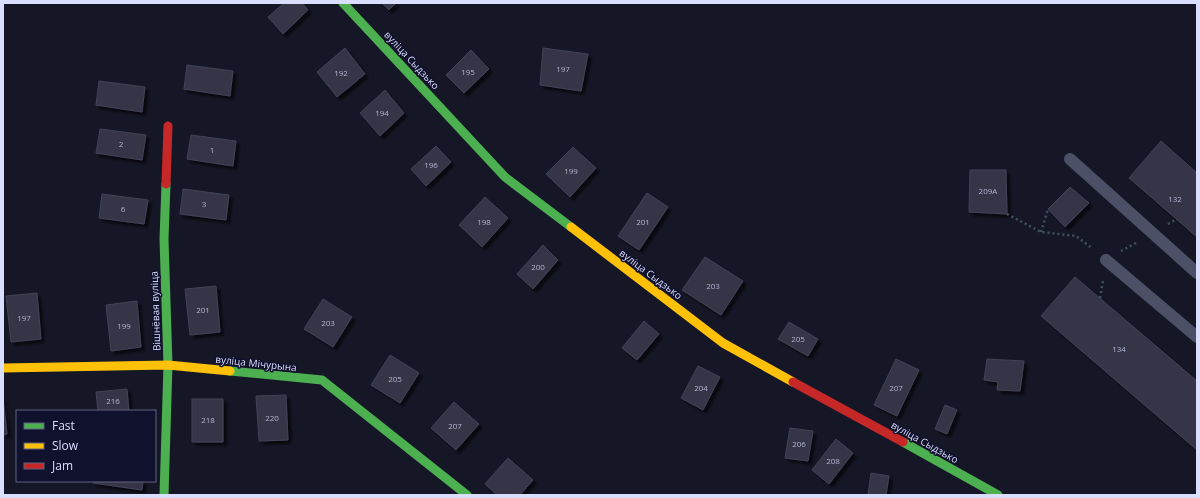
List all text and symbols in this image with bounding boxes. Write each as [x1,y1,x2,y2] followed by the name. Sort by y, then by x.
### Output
[381,28,443,92] street label: вуліца Сыдзько
[556,63,570,74] house number: 197
[461,66,475,77] house number: 195
[334,67,348,78] house number: 192
[375,107,389,118] house number: 194
[119,138,124,149] house number: 2
[210,144,214,155] house number: 1
[424,159,438,170] house number: 196
[564,165,578,176] house number: 199
[979,185,998,196] house number: 209А
[1168,193,1182,204] house number: 132
[202,198,207,209] house number: 3
[121,203,126,214] house number: 6
[477,216,491,227] house number: 198
[636,216,650,227] house number: 201
[617,246,685,302] street label: вуліца Сыдзько
[531,261,545,272] house number: 200
[147,271,163,351] street label: Вішнёвая вуліца
[706,280,720,291] house number: 203
[196,304,210,315] house number: 201
[17,312,31,323] house number: 197
[321,317,335,328] house number: 203
[117,320,131,331] house number: 199
[791,333,805,344] house number: 205
[1112,343,1126,354] house number: 134
[215,352,297,374] street label: вуліца Мічурына
[388,373,402,384] house number: 205
[694,382,708,393] house number: 204
[889,382,903,393] house number: 207
[106,395,120,406] house number: 216
[16,410,156,482] legend
[265,412,279,423] house number: 220
[201,414,215,425] house number: 218
[52,417,75,434] text: Fast
[889,418,961,466] street label: вуліца Сыдзько
[448,420,462,431] house number: 207
[52,437,79,454] text: Slow
[792,438,806,449] house number: 206
[826,455,840,466] house number: 208
[51,457,73,474] text: Jam

